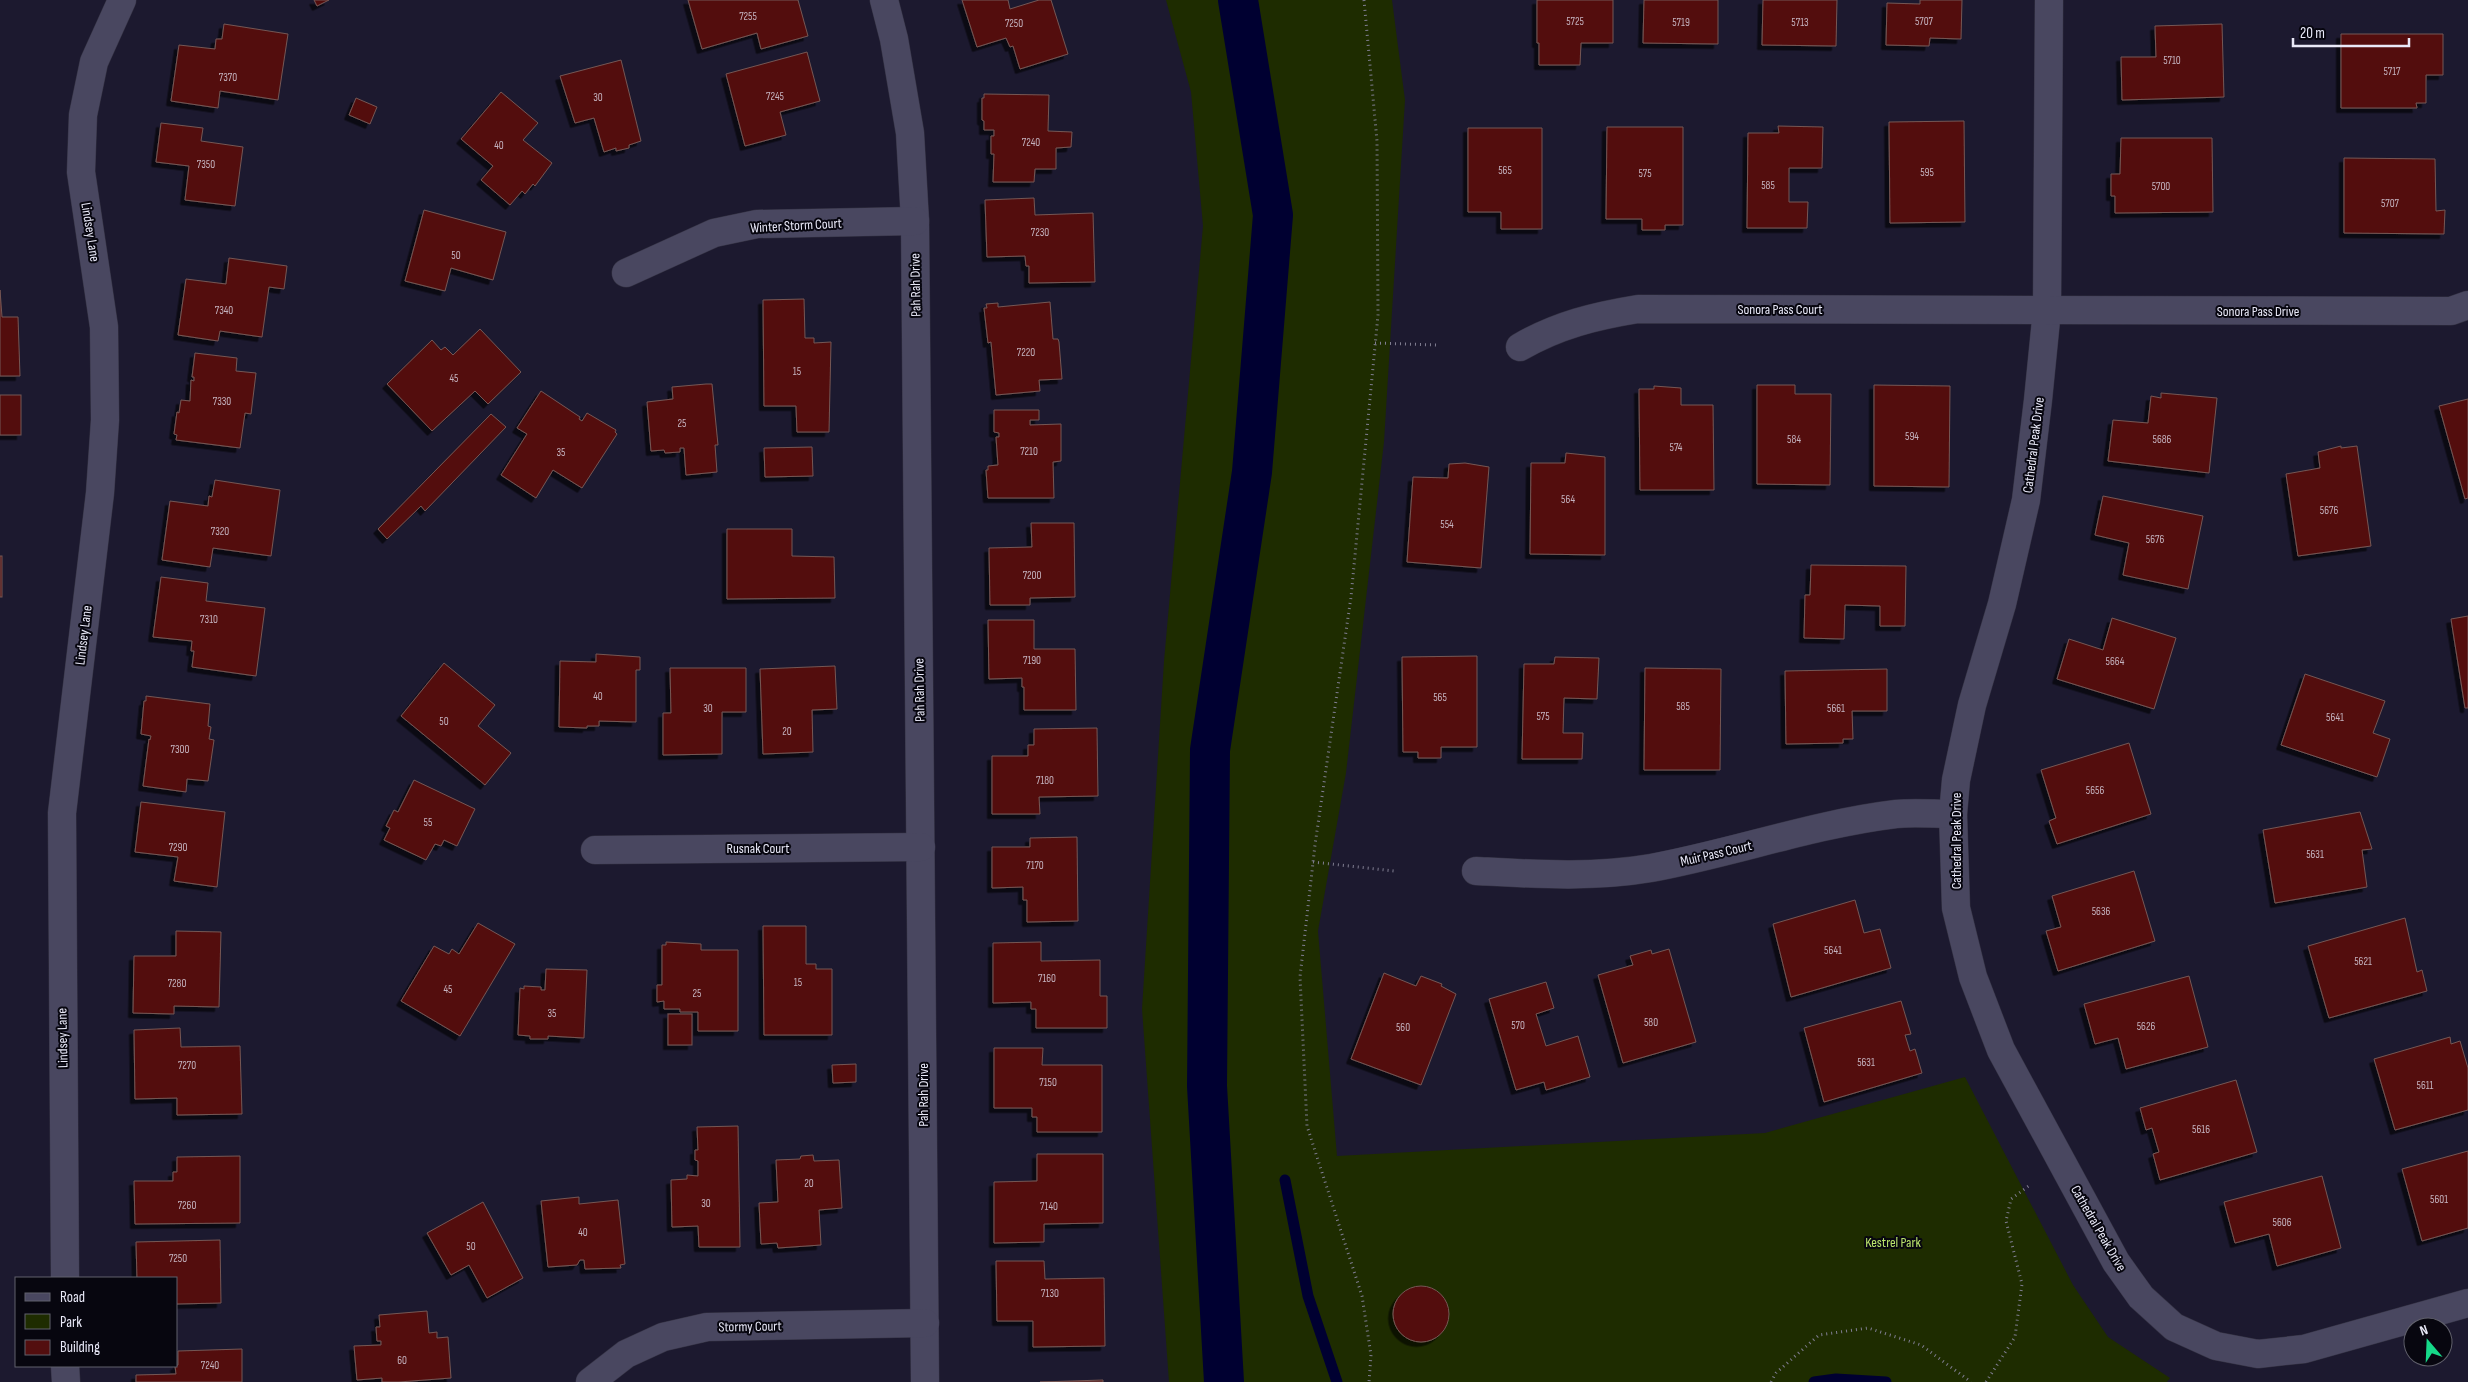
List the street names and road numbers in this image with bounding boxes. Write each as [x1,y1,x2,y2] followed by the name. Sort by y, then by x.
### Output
[77,201,104,263] street label: Lindsey Lane
[750,215,842,236] street label: Winter Storm Court
[906,253,925,317] street label: Pah Rah Drive
[1737,301,1823,318] street label: Sonora Pass Court
[2217,303,2299,320] street label: Sonora Pass Drive
[2019,396,2048,494] street label: Cathedral Peak Drive
[71,604,96,666] street label: Lindsey Lane
[910,658,929,722] street label: Pah Rah Drive
[1948,793,1965,889] street label: Cathedral Peak Drive
[1679,837,1754,870] street label: Muir Pass Court
[726,840,790,857] street label: Rusnak Court
[53,1008,72,1068] street label: Lindsey Lane
[915,1063,932,1127] street label: Pah Rah Drive
[2067,1182,2130,1274] street label: Cathedral Peak Drive
[718,1317,782,1336] street label: Stormy Court

